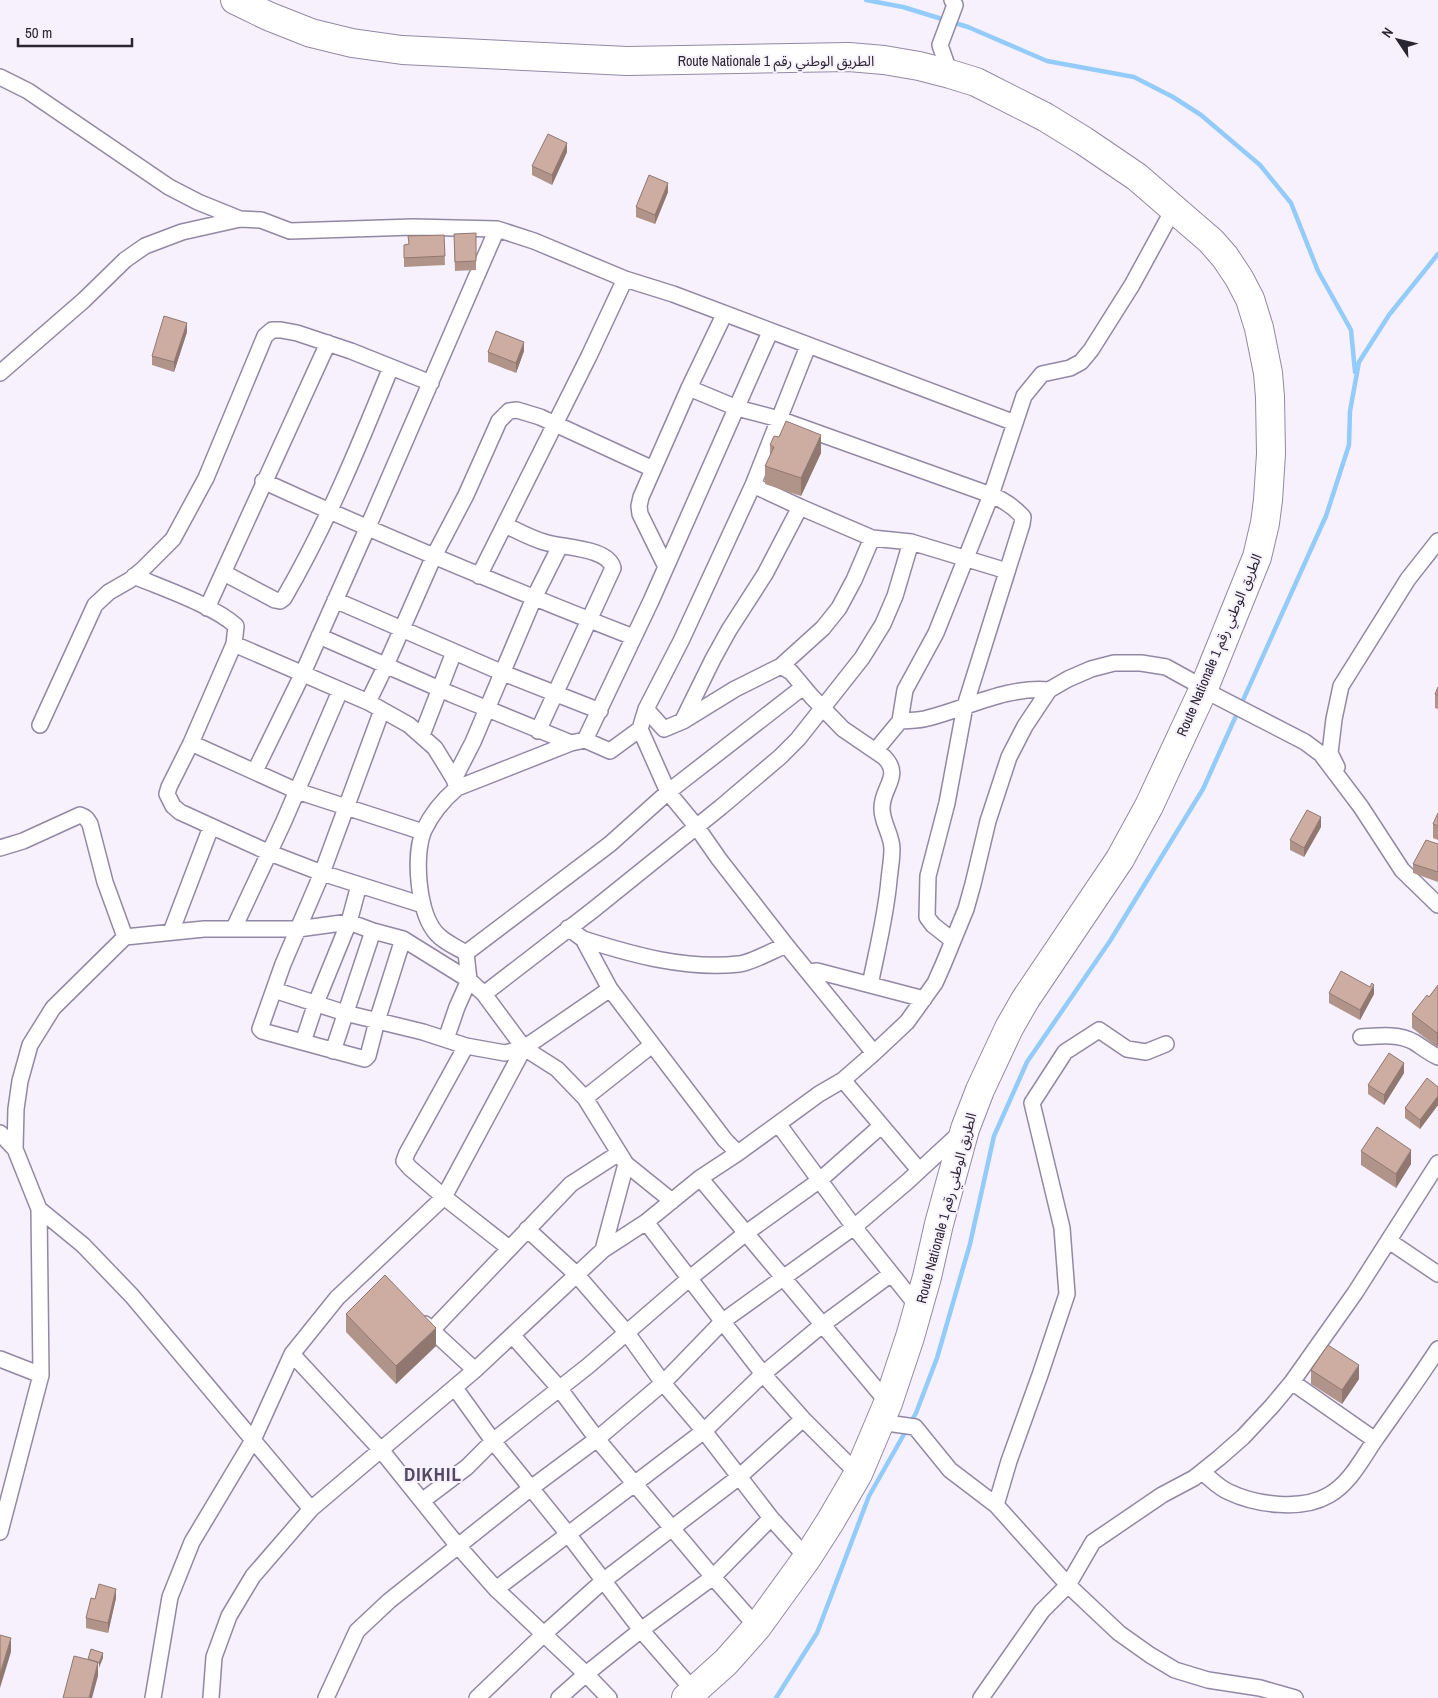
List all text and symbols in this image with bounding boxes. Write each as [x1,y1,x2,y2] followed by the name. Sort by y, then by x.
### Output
[18,15,131,47] scale bar
[1373,15,1423,65] north arrow
[25,22,52,43] text: 50 m
[1378,24,1397,41] text: N
[678,52,874,72] street label: Route Nationale الطريق الوطني رقم 1
[1172,551,1268,740] street label: Route Nationale الطريق الوطني رقم 1
[912,1111,982,1306] street label: Route Nationale الطريق الوطني رقم 1
[404,1461,462,1487] district label: DIKHIL

